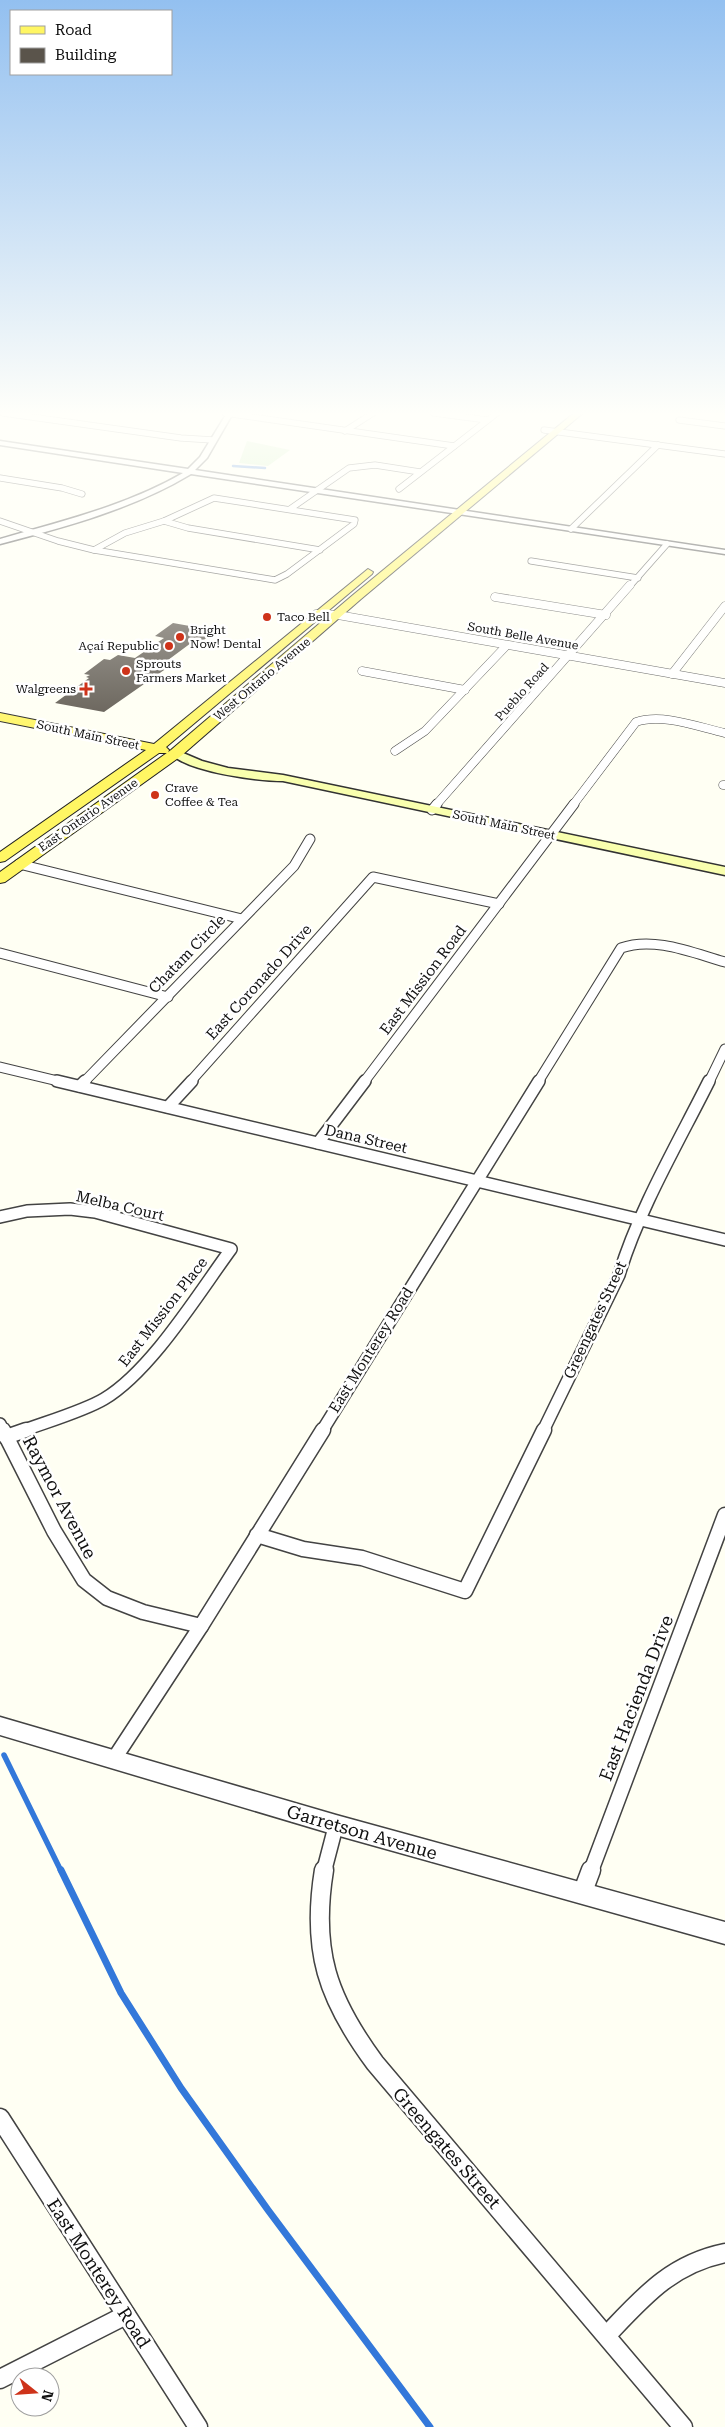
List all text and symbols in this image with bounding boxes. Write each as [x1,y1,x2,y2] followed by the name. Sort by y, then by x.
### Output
[10,10,172,75] legend
[55,21,92,39] text: Road
[55,46,117,64] text: Building
[277,610,330,624] place label: Taco Bell
[261,611,273,623] marker: Taco Bell
[466,619,580,653] street label: South Belle Avenue
[190,623,262,651] place label: Bright Now! Dental
[174,631,186,643] marker: Bright Now! Dental
[211,634,313,724] street label: West Ontario Avenue
[78,639,159,653] place label: Açaí Republic
[163,640,175,652] marker: Açaí Republic
[136,657,227,685] place label: Sprouts Farmers Market
[492,660,552,724] street label: Pueblo Road
[120,665,132,677] marker: Sprouts Farmers Market
[16,682,76,696] place label: Walgreens
[80,683,92,695] marker: Walgreens
[35,717,141,753] street label: South Main Street
[36,775,141,855] street label: East Ontario Avenue
[165,781,239,809] place label: Crave Coffee & Tea
[149,789,161,801] marker: Crave Coffee & Tea
[451,807,557,843] street label: South Main Street
[145,911,229,997] street label: Chatam Circle
[202,921,316,1043] street label: East Coronado Drive
[376,922,470,1038] street label: East Mission Road
[323,1121,410,1157] street label: Dana Street
[74,1187,166,1225] street label: Melba Court
[115,1254,211,1370] street label: East Mission Place
[560,1258,630,1382] street label: Greengates Street
[325,1284,417,1416] street label: East Monterey Road
[19,1432,101,1562] street label: Raymor Avenue
[595,1612,677,1784] street label: East Hacienda Drive
[284,1800,440,1864] street label: Garretson Avenue
[389,2083,505,2213] street label: Greengates Street
[43,2194,155,2352] street label: East Monterey Road
[10,2367,60,2417] north arrow
[38,2388,57,2404] text: N

